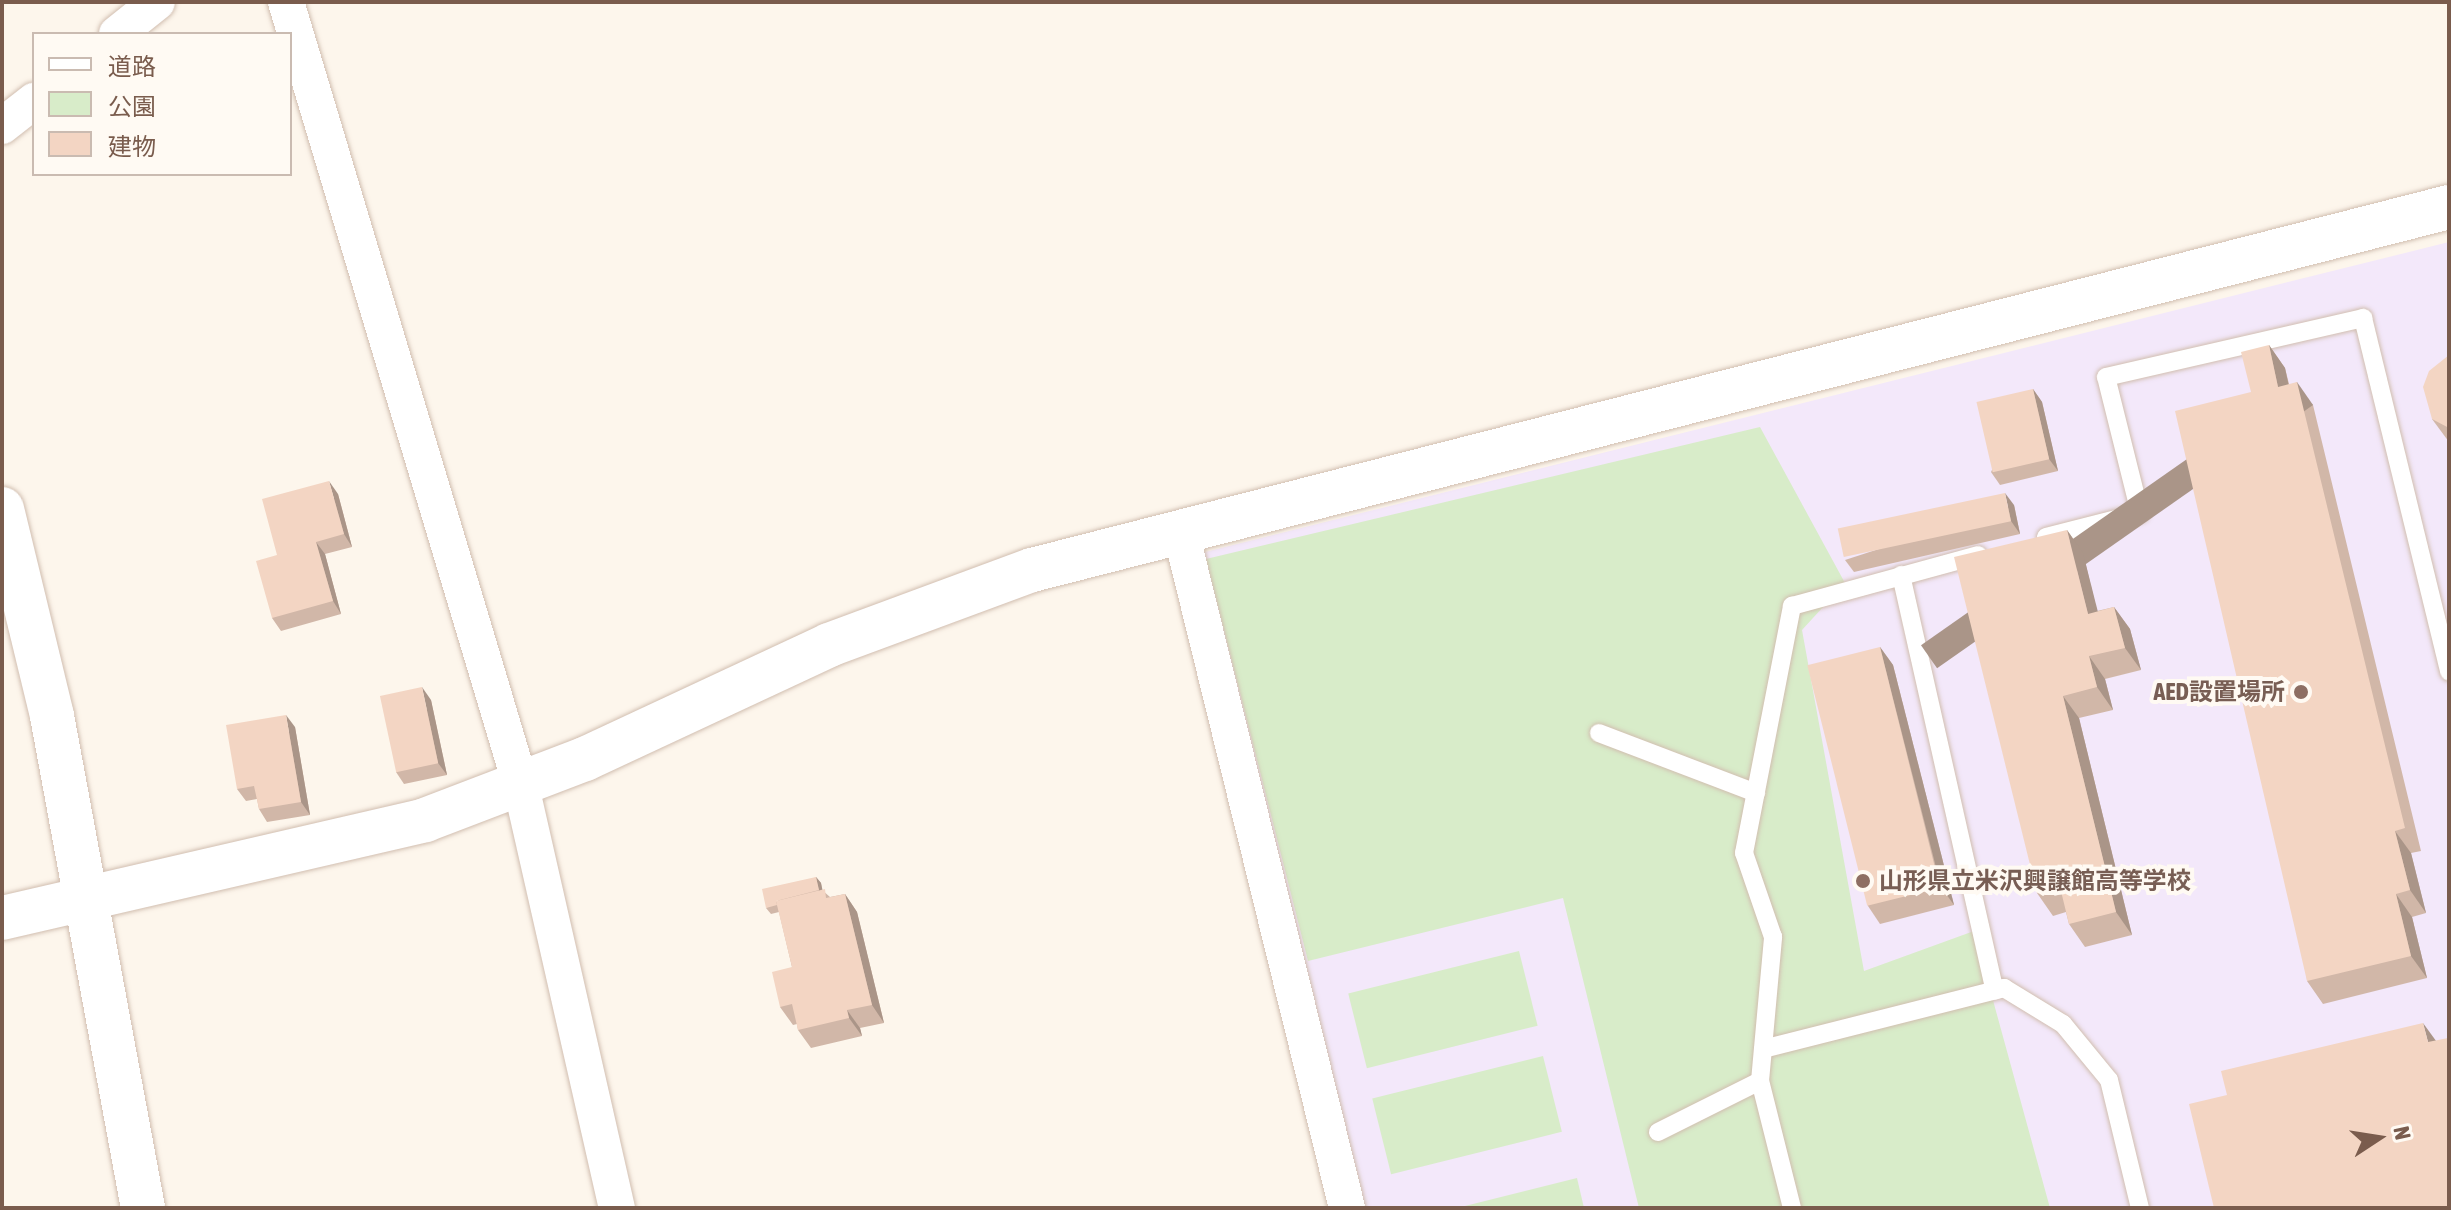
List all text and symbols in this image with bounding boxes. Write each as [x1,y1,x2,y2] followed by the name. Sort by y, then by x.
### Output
[32,32,292,176] legend
[108,53,156,80] text: 道路
[108,93,156,120] text: 公園
[108,133,156,160] text: 建物
[2154,678,2285,706] place label: AED設置場所
[2292,683,2310,701] marker: AED設置場所
[1879,867,2191,895] place label: 山形県立米沢興譲館高等学校
[1854,872,1872,890] marker: 山形県立米沢興譲館高等学校
[2339,1098,2419,1178] north arrow
[2388,1124,2417,1142] text: N

